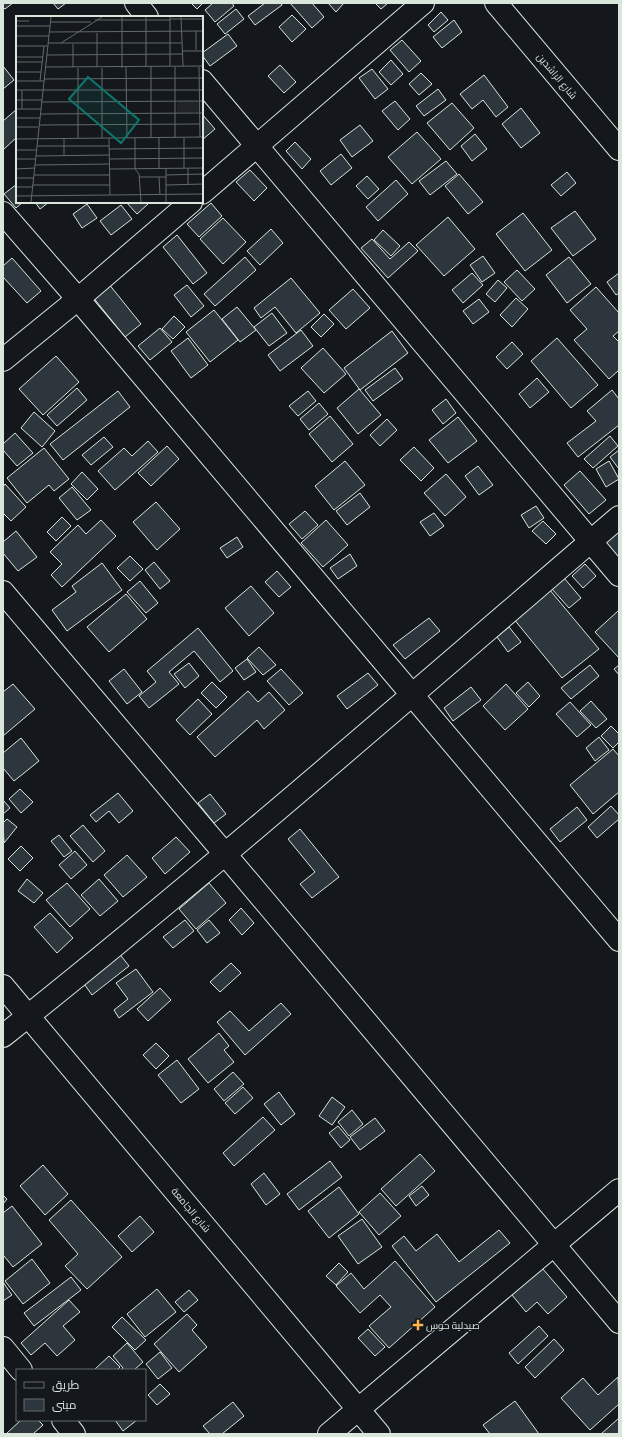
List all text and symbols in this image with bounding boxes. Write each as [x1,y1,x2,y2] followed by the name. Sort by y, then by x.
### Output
[16,16,203,203] inset map
[534,51,579,102] street label: شارع الراشدين
[168,1186,213,1235] street label: شارع الجامعة
[413,1320,423,1330] marker: صيدلية حوس
[426,1320,480,1332] place label: صيدلية حوس
[16,1369,146,1421] legend
[52,1378,80,1392] text: طريق
[52,1398,77,1412] text: مبنى

